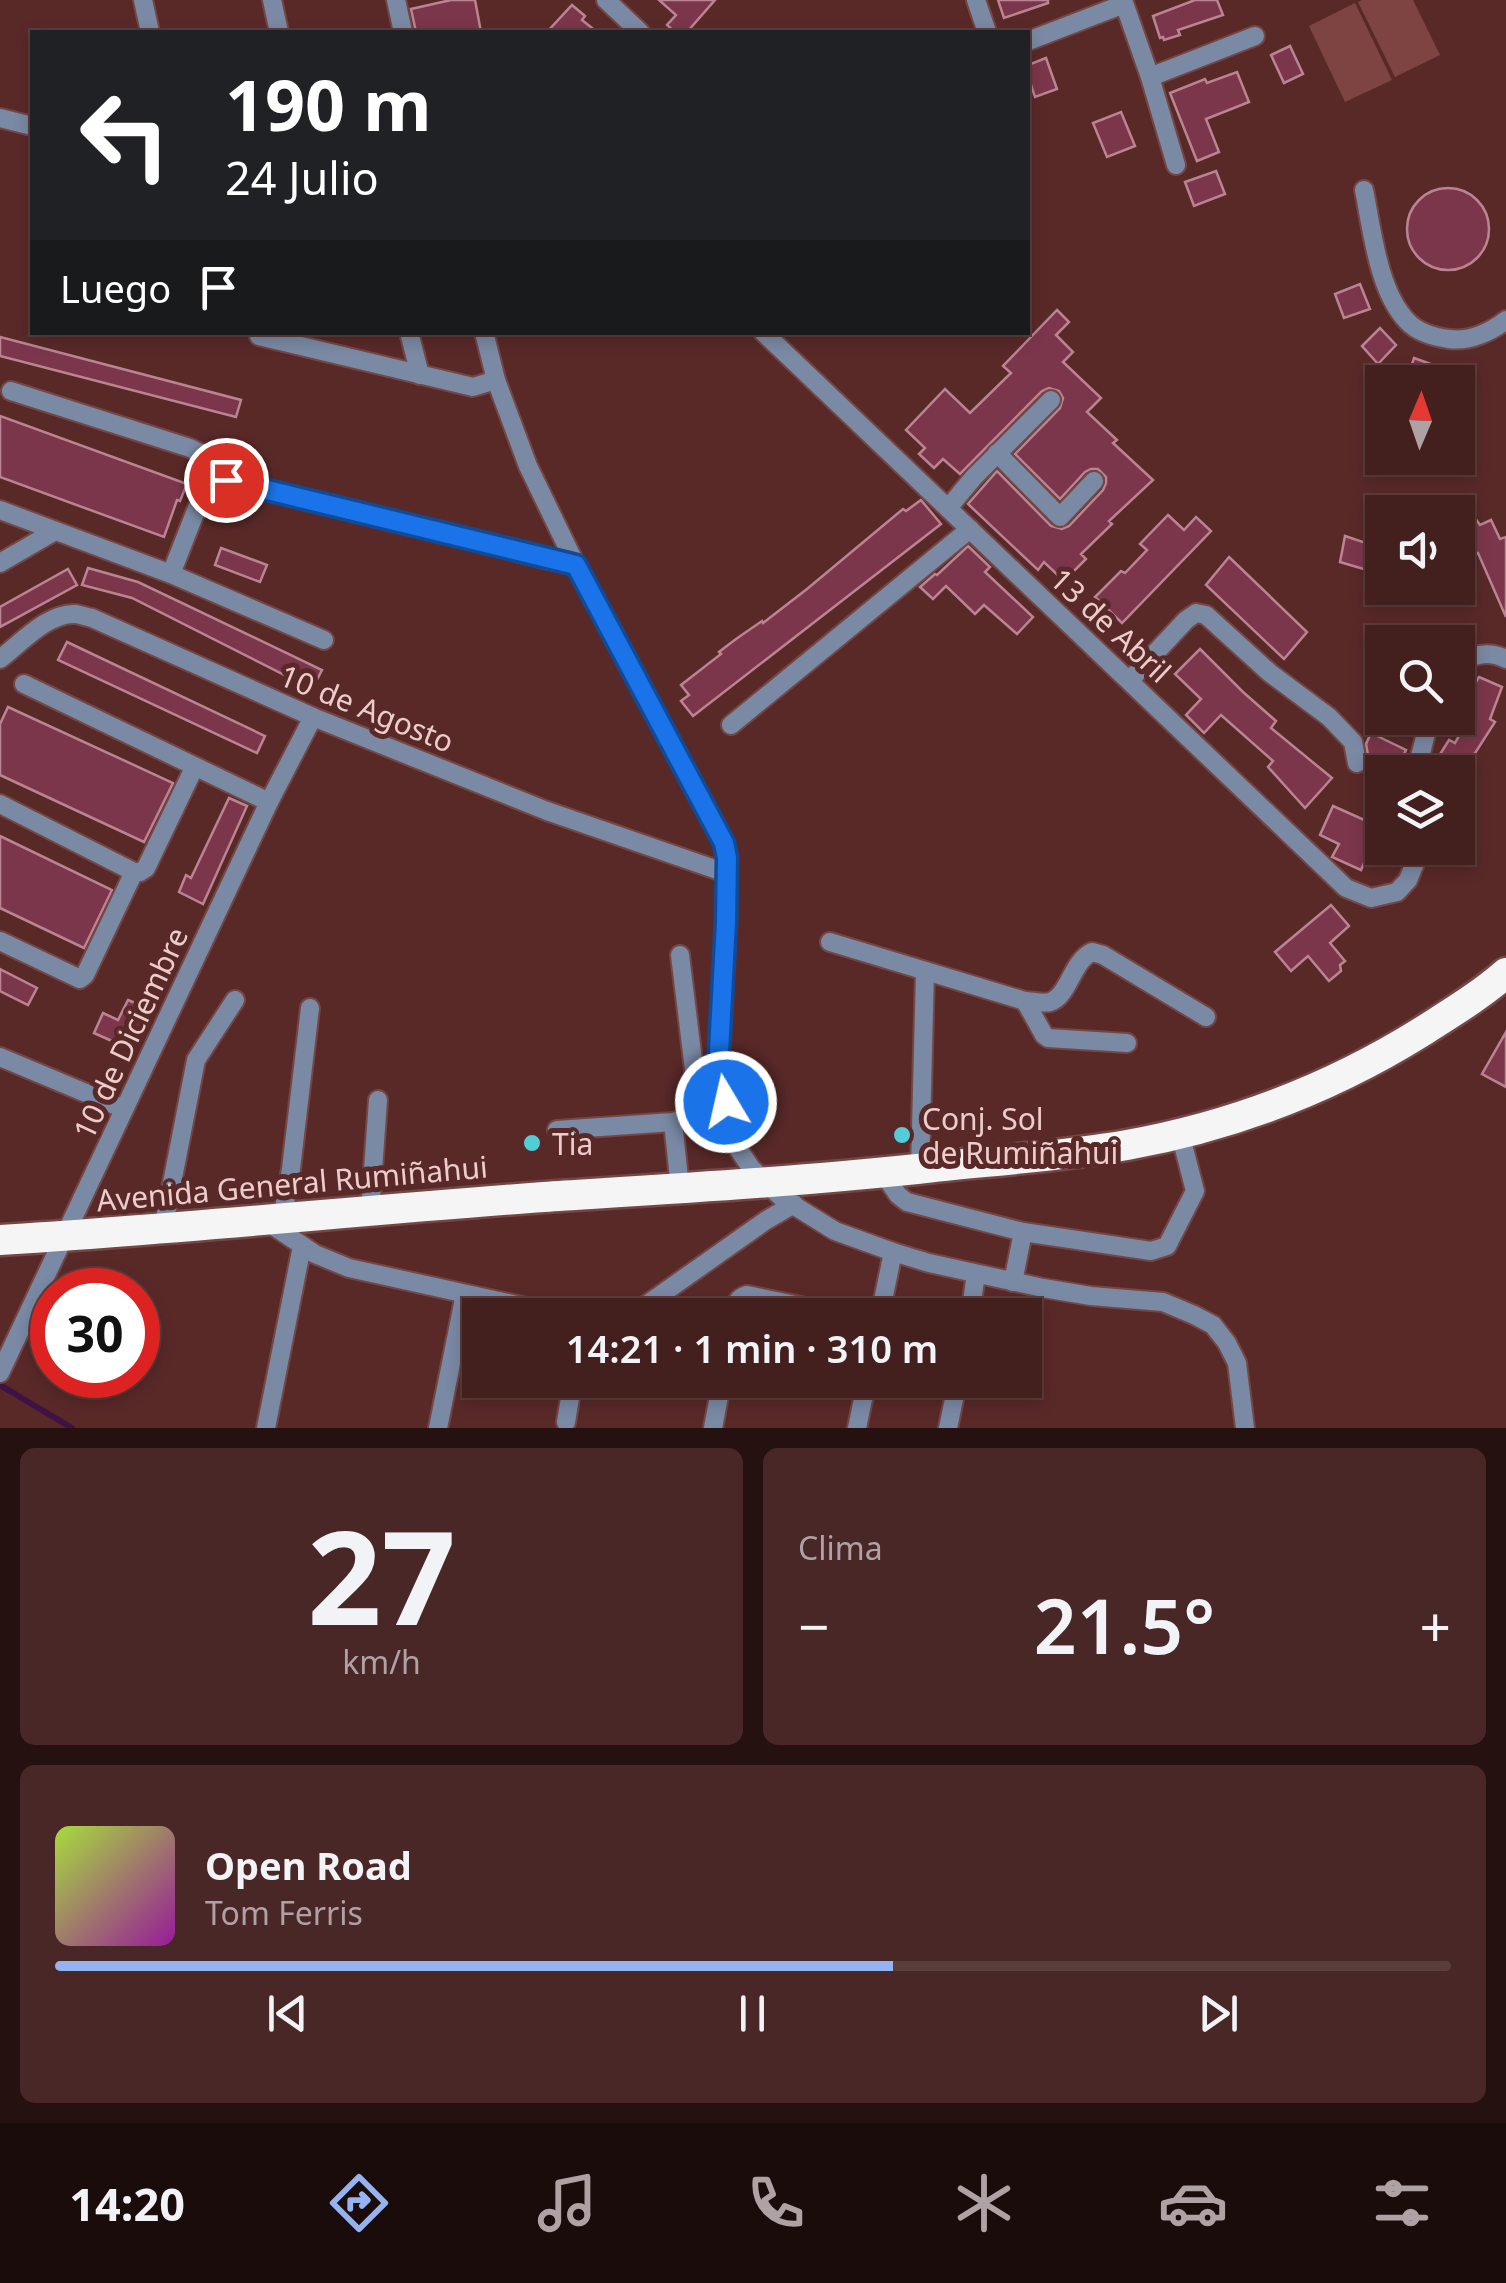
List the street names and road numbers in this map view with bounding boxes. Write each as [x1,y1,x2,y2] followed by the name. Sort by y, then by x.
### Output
[1042,559,1180,691] street label: 13 de Abril
[274,654,460,762] street label: 10 de Agosto
[63,920,197,1146] street label: 10 de Diciembre
[95,1145,489,1221] street label: Avenida General Rumiñahui

